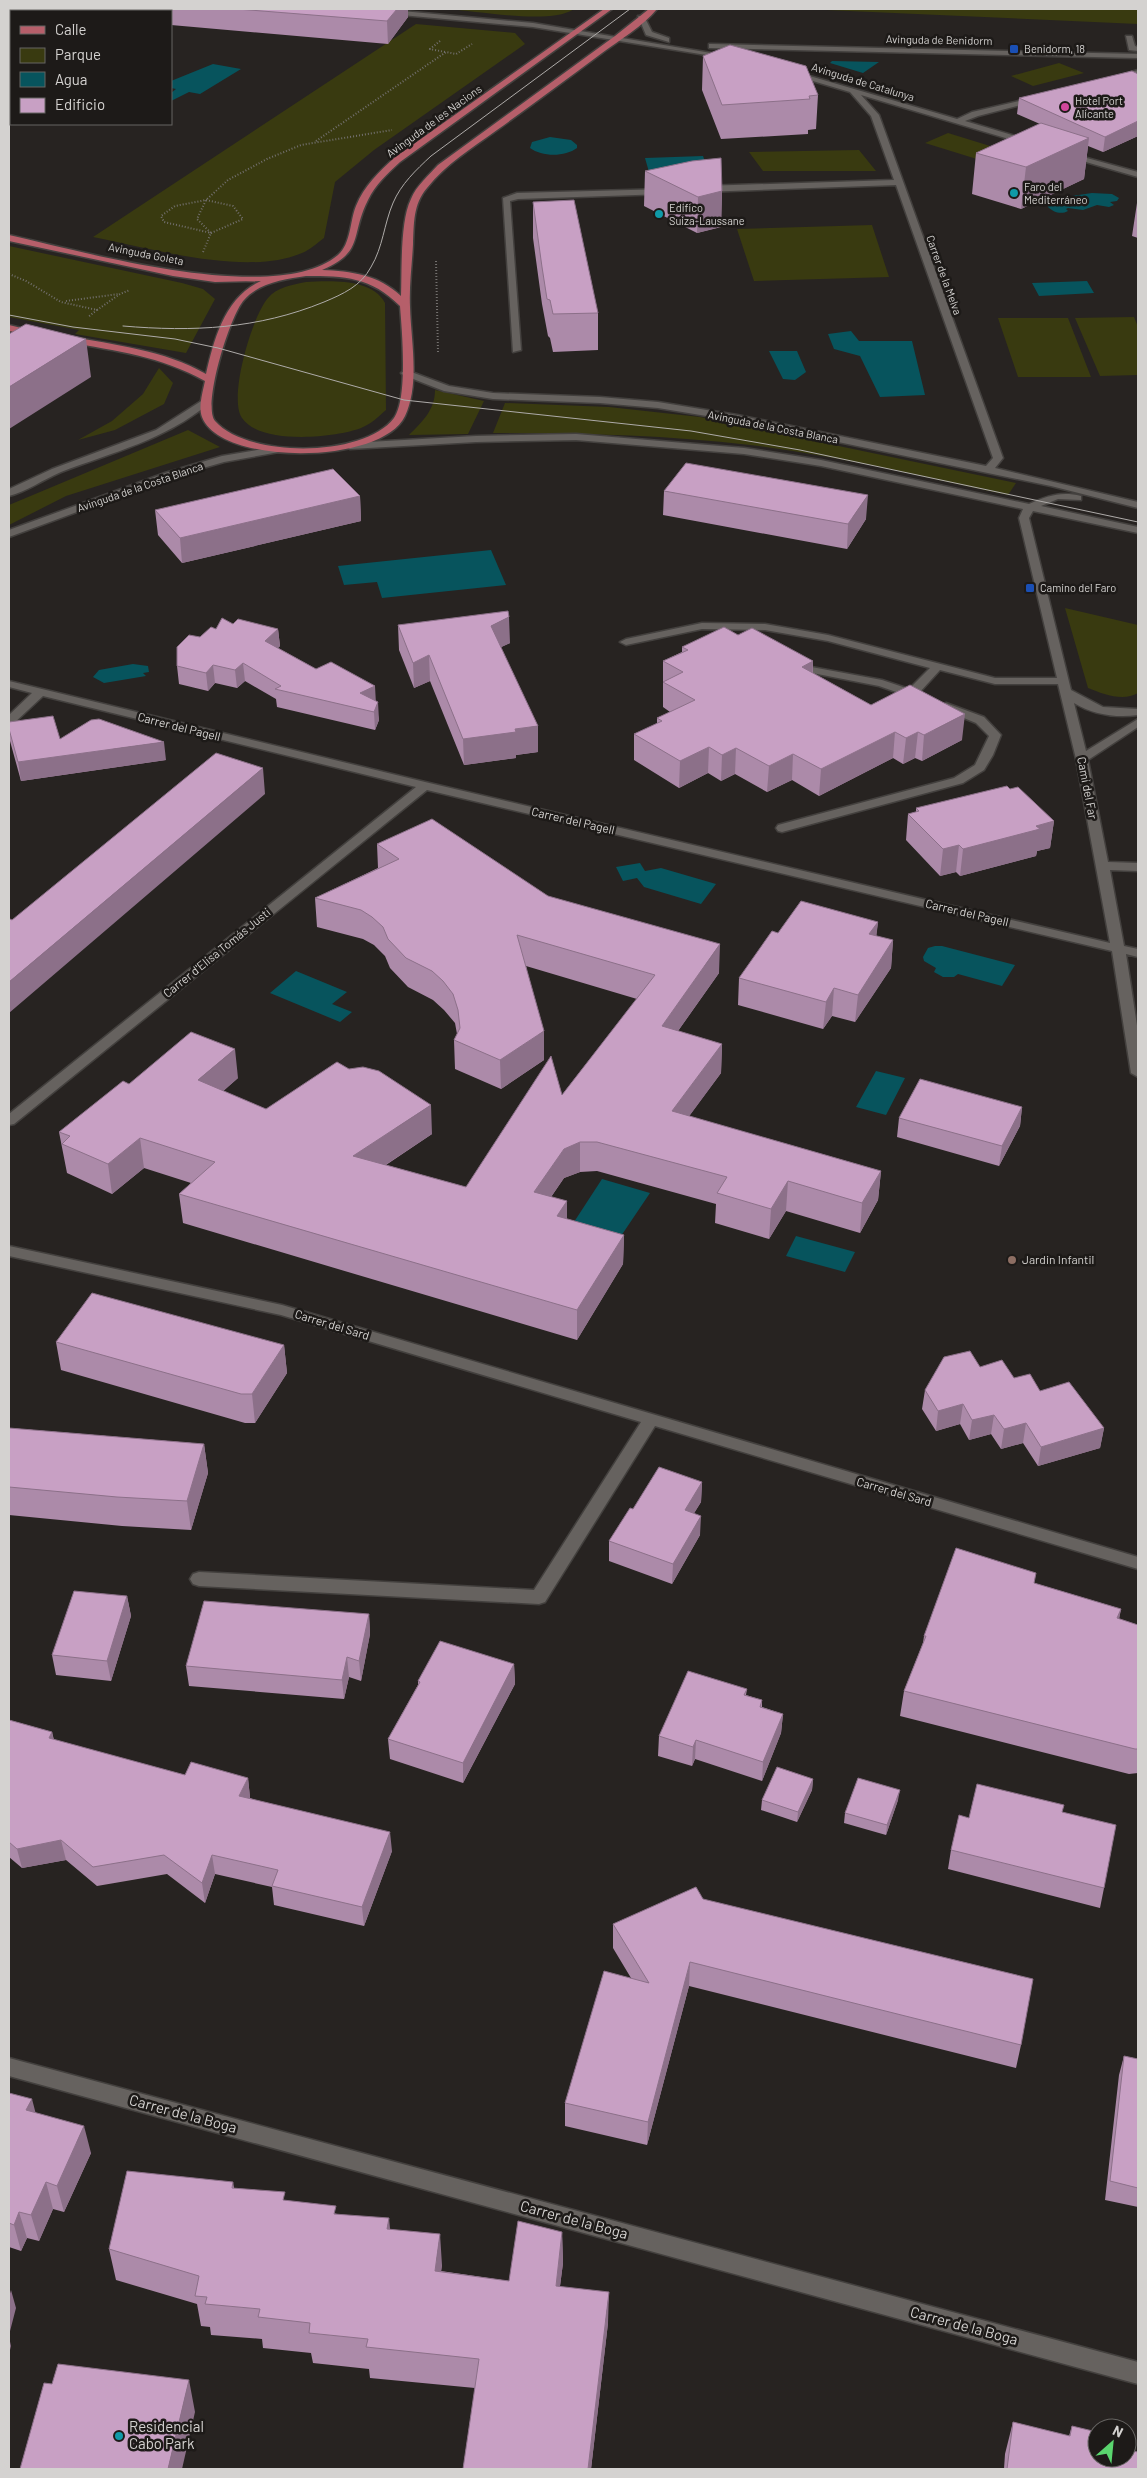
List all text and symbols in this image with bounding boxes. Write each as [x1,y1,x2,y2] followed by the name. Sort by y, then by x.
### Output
[10,10,172,125] legend
[55,20,87,38] text: Calle
[886,32,992,47] street label: Avinguda de Benidorm
[1024,42,1085,55] place label: Benidorm, 18
[1008,43,1020,55] marker: Benidorm, 18
[55,45,101,63] text: Parque
[810,60,916,103] street label: Avinguda de Catalunya
[55,70,88,88] text: Agua
[384,82,484,160] street label: Avinguda de les Nacions
[1075,94,1123,120] place label: Hotel Port Alicante
[55,95,105,113] text: Edificio
[1059,101,1071,113] marker: Hotel Port Alicante
[1024,180,1088,206] place label: Faro del Mediterráneo
[1008,187,1020,199] marker: Faro del Mediterráneo
[669,201,745,227] place label: Edifico Suiza-Laussane
[653,208,665,220] marker: Edifico Suiza-Laussane
[924,233,965,316] street label: Carrer de la Melva
[107,240,185,267] street label: Avinguda Goleta
[707,407,839,446] street label: Avinguda de la Costa Blanca
[75,459,205,514] street label: Avinguda de la Costa Blanca
[1040,581,1116,594] place label: Camino del Faro
[1024,582,1036,594] marker: Camino del Faro
[136,709,222,743] street label: Carrer del Pagell
[1075,755,1101,821] street label: Camí del Far
[530,804,616,836] street label: Carrer del Pagell
[924,896,1010,928] street label: Carrer del Pagell
[160,905,273,1000] street label: Carrer d'Elisa Tomás Justi
[1022,1252,1094,1266] place label: Jardin Infantil
[1006,1254,1018,1266] marker: Jardin Infantil
[293,1306,371,1342] street label: Carrer del Sard
[855,1474,933,1508] street label: Carrer del Sard
[128,2090,239,2136] street label: Carrer de la Boga
[519,2196,630,2242] street label: Carrer de la Boga
[909,2302,1020,2348] street label: Carrer de la Boga
[129,2417,204,2452] place label: Residencial Cabo Park
[1087,2418,1137,2468] north arrow
[1110,2421,1126,2441] text: N
[113,2430,125,2442] marker: Residencial Cabo Park

